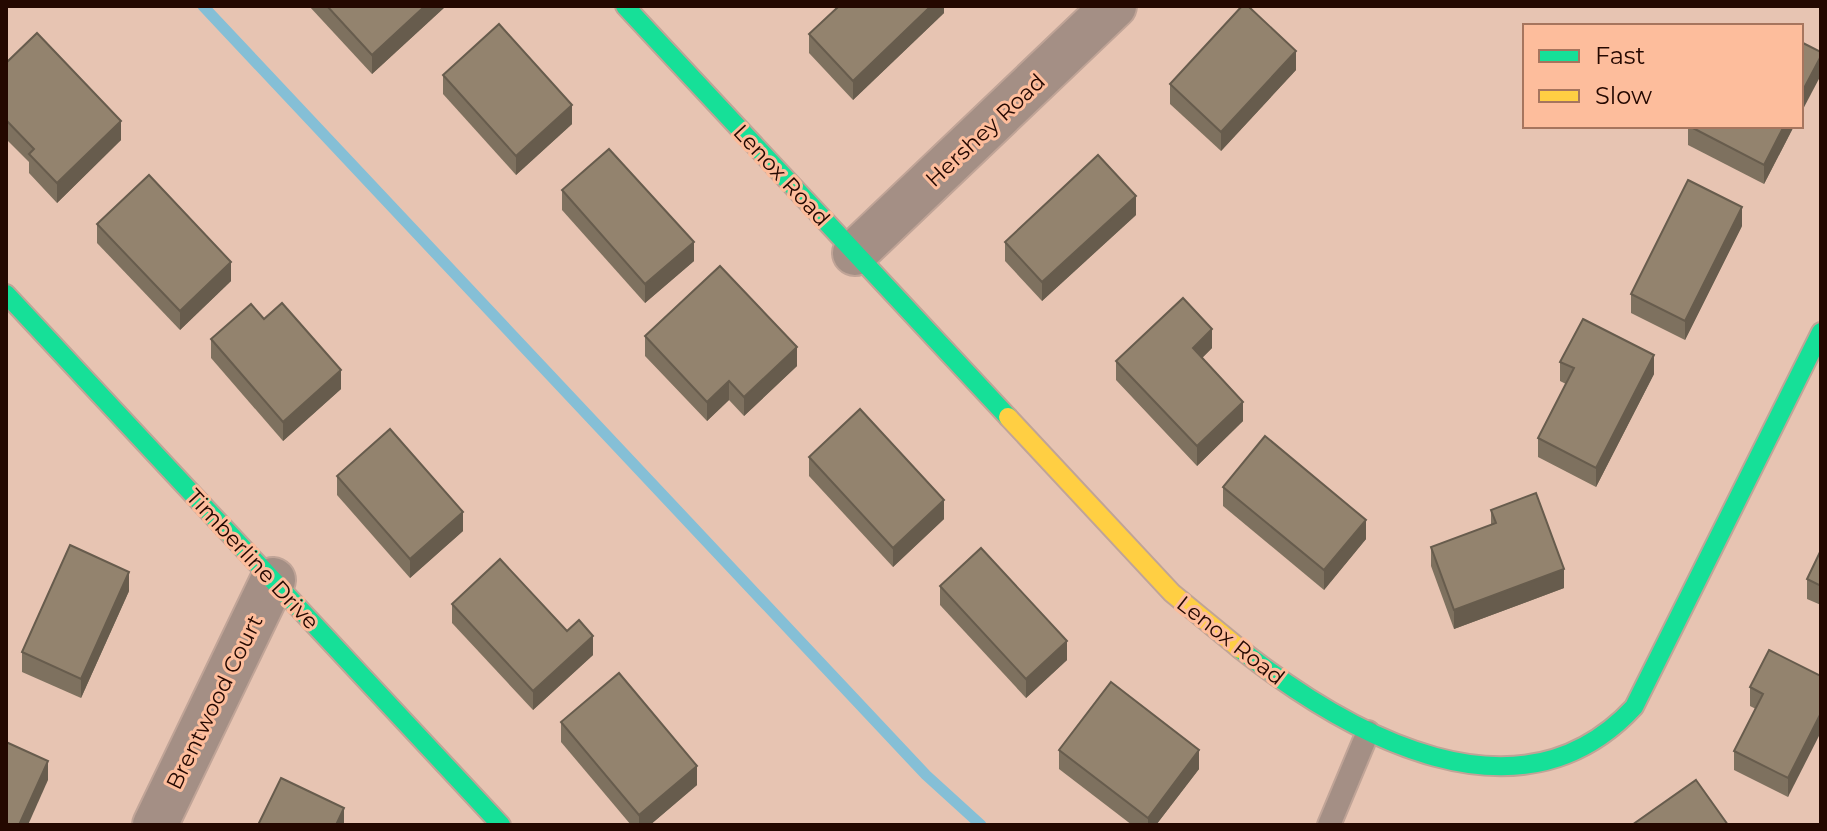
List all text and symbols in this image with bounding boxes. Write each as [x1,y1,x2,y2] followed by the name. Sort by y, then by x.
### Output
[1523,24,1803,128] legend
[1595,41,1646,70] text: Fast
[920,68,1051,193] street label: Hershey Road
[1595,81,1652,110] text: Slow
[728,119,836,232] street label: Lenox Road
[181,484,325,635] street label: Timberline Drive
[1171,590,1290,691] street label: Lenox Road
[160,610,268,794] street label: Brentwood Court

